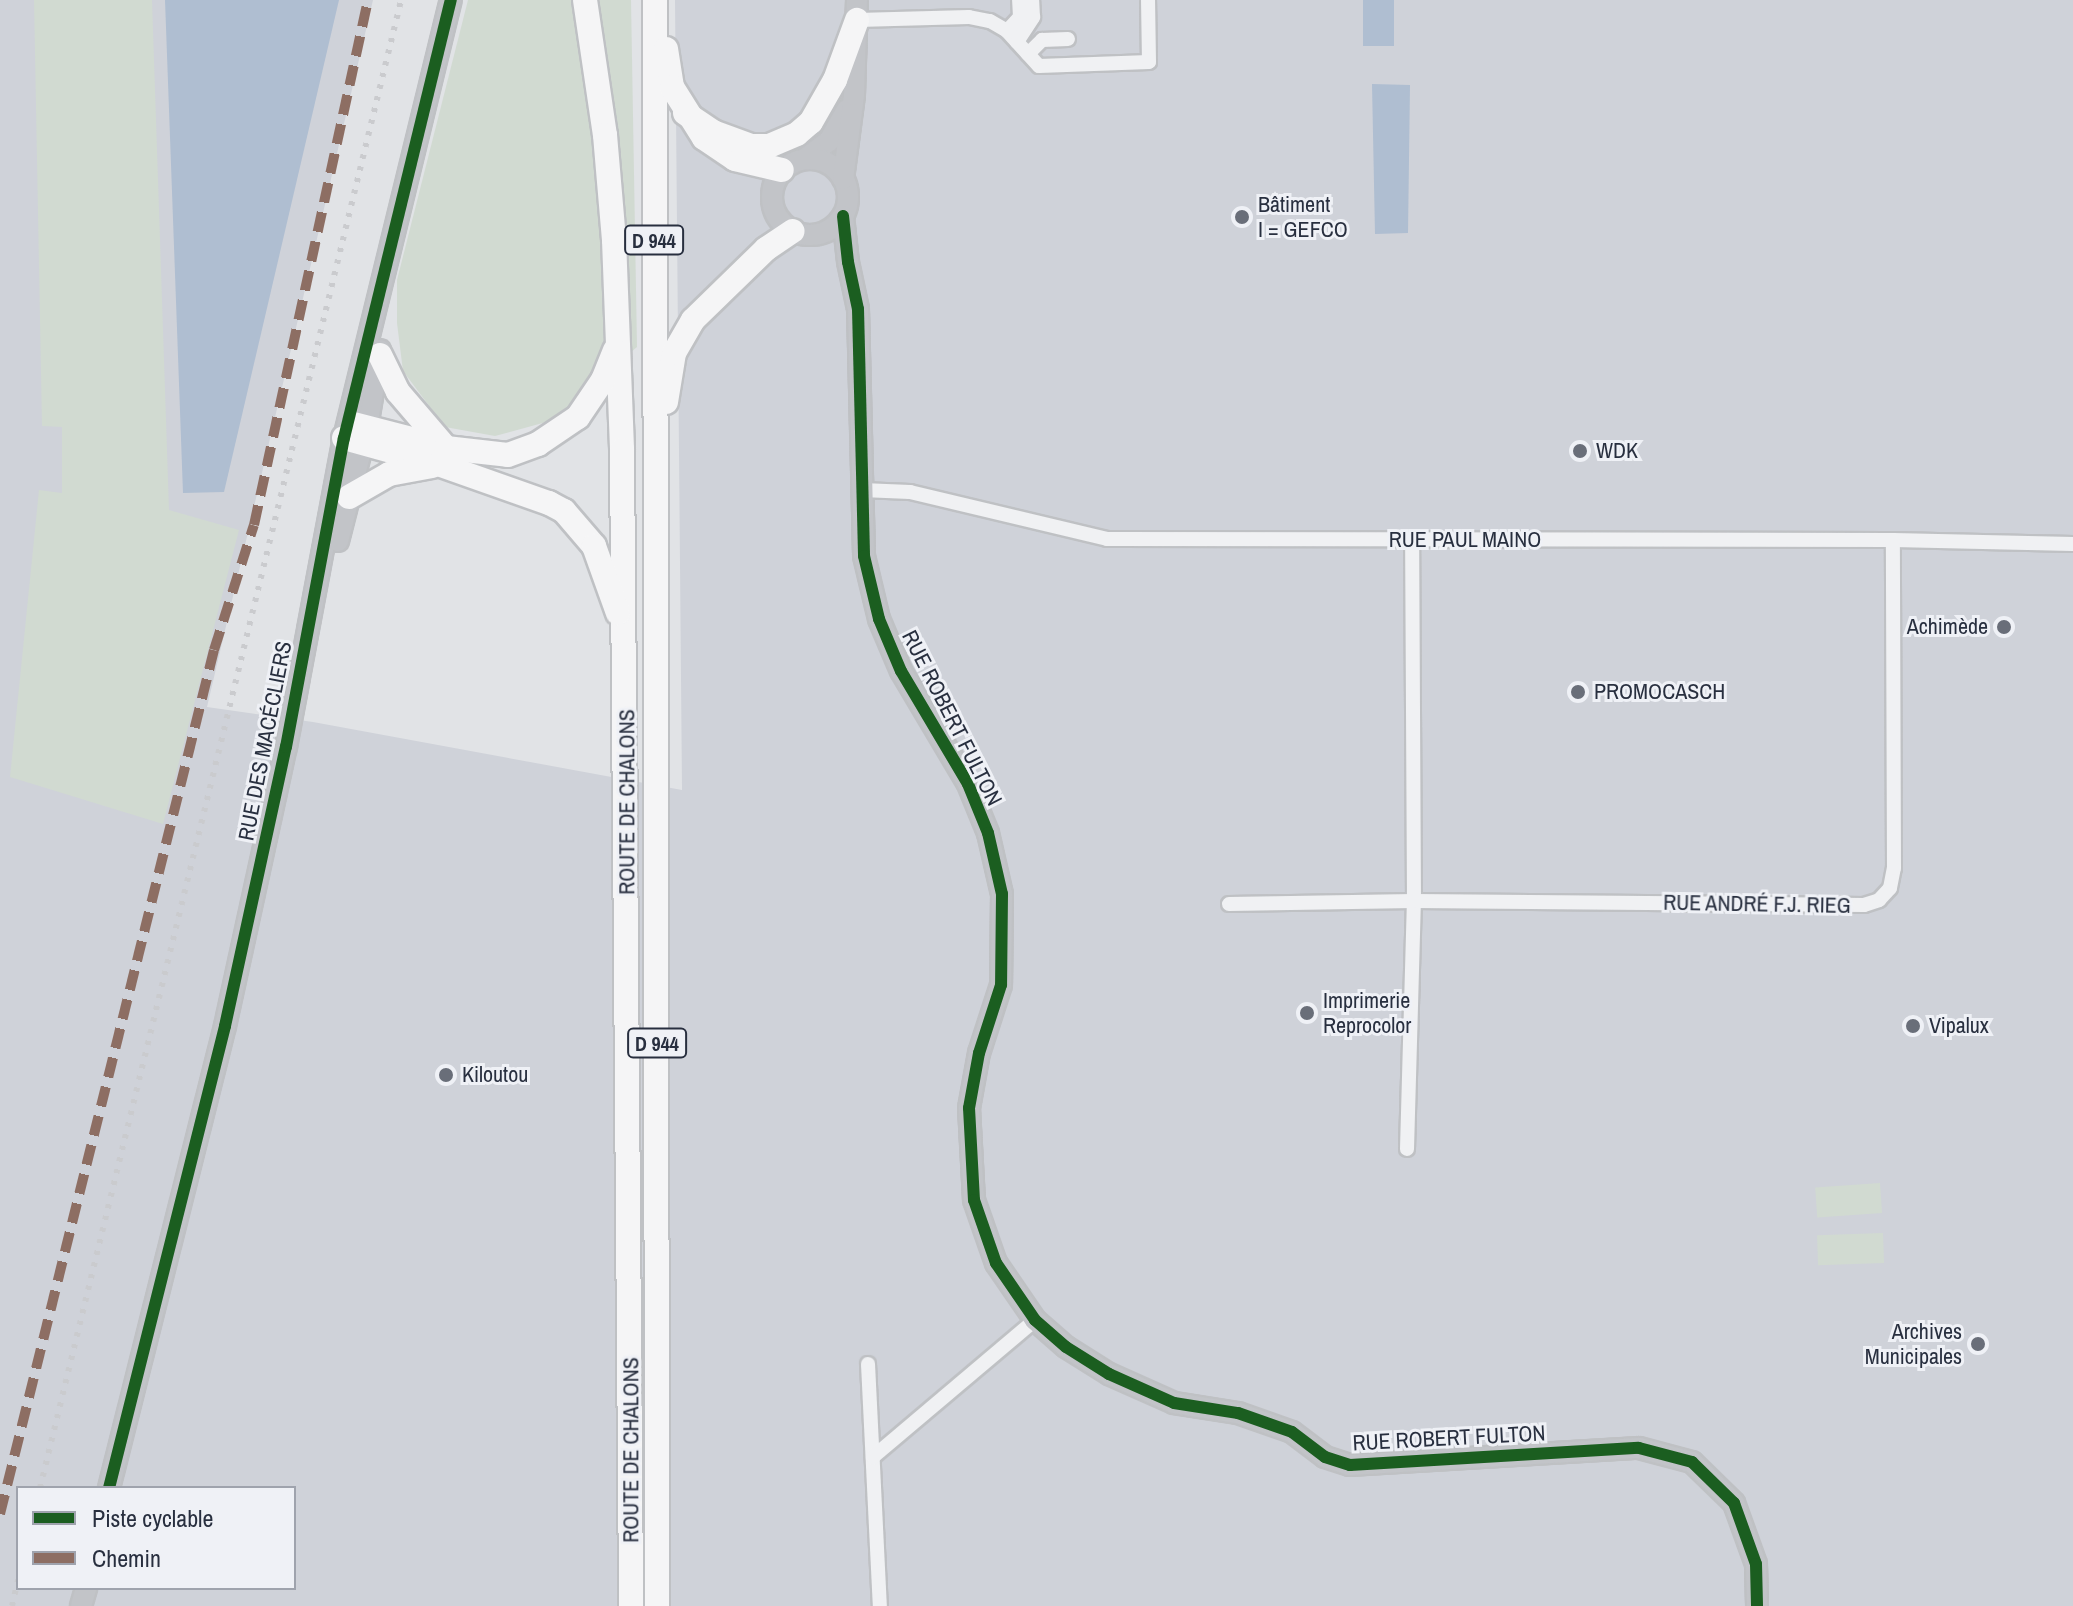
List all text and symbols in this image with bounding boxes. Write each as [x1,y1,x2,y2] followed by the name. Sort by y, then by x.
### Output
[1258,191,1348,242] place label: Bâtiment I = GEFCO
[1233,208,1251,226] marker: Bâtiment I = GEFCO
[624,224,684,256] road number: D 944
[1596,438,1638,464] place label: WDK
[1571,442,1589,460] marker: WDK
[1388,527,1542,553] street label: RUE PAUL MAINO
[1907,614,1988,640] place label: Achimède
[1995,618,2013,636] marker: Achimède
[896,626,1008,810] street label: RUE ROBERT FULTON
[233,639,297,843] street label: RUE DES MACÉCLIERS
[1594,679,1725,705] place label: PROMOCASCH
[1569,683,1587,701] marker: PROMOCASCH
[614,709,640,895] street label: ROUTE DE CHALONS
[1663,889,1851,919] street label: RUE ANDRÉ F.J. RIEG
[1323,987,1411,1038] place label: Imprimerie Reprocolor
[1298,1004,1316,1022] marker: Imprimerie Reprocolor
[1929,1013,1989,1039] place label: Vipalux
[1904,1017,1922,1035] marker: Vipalux
[627,1027,687,1059] road number: D 944
[462,1062,528,1088] place label: Kiloutou
[437,1066,455,1084] marker: Kiloutou
[1865,1318,1962,1370] place label: Archives Municipales
[1969,1335,1987,1353] marker: Archives Municipales
[618,1357,644,1543] street label: ROUTE DE CHALONS
[1352,1420,1546,1456] street label: RUE ROBERT FULTON
[16,1486,296,1590] legend
[92,1502,213,1534] text: Piste cyclable
[92,1542,161,1574] text: Chemin

